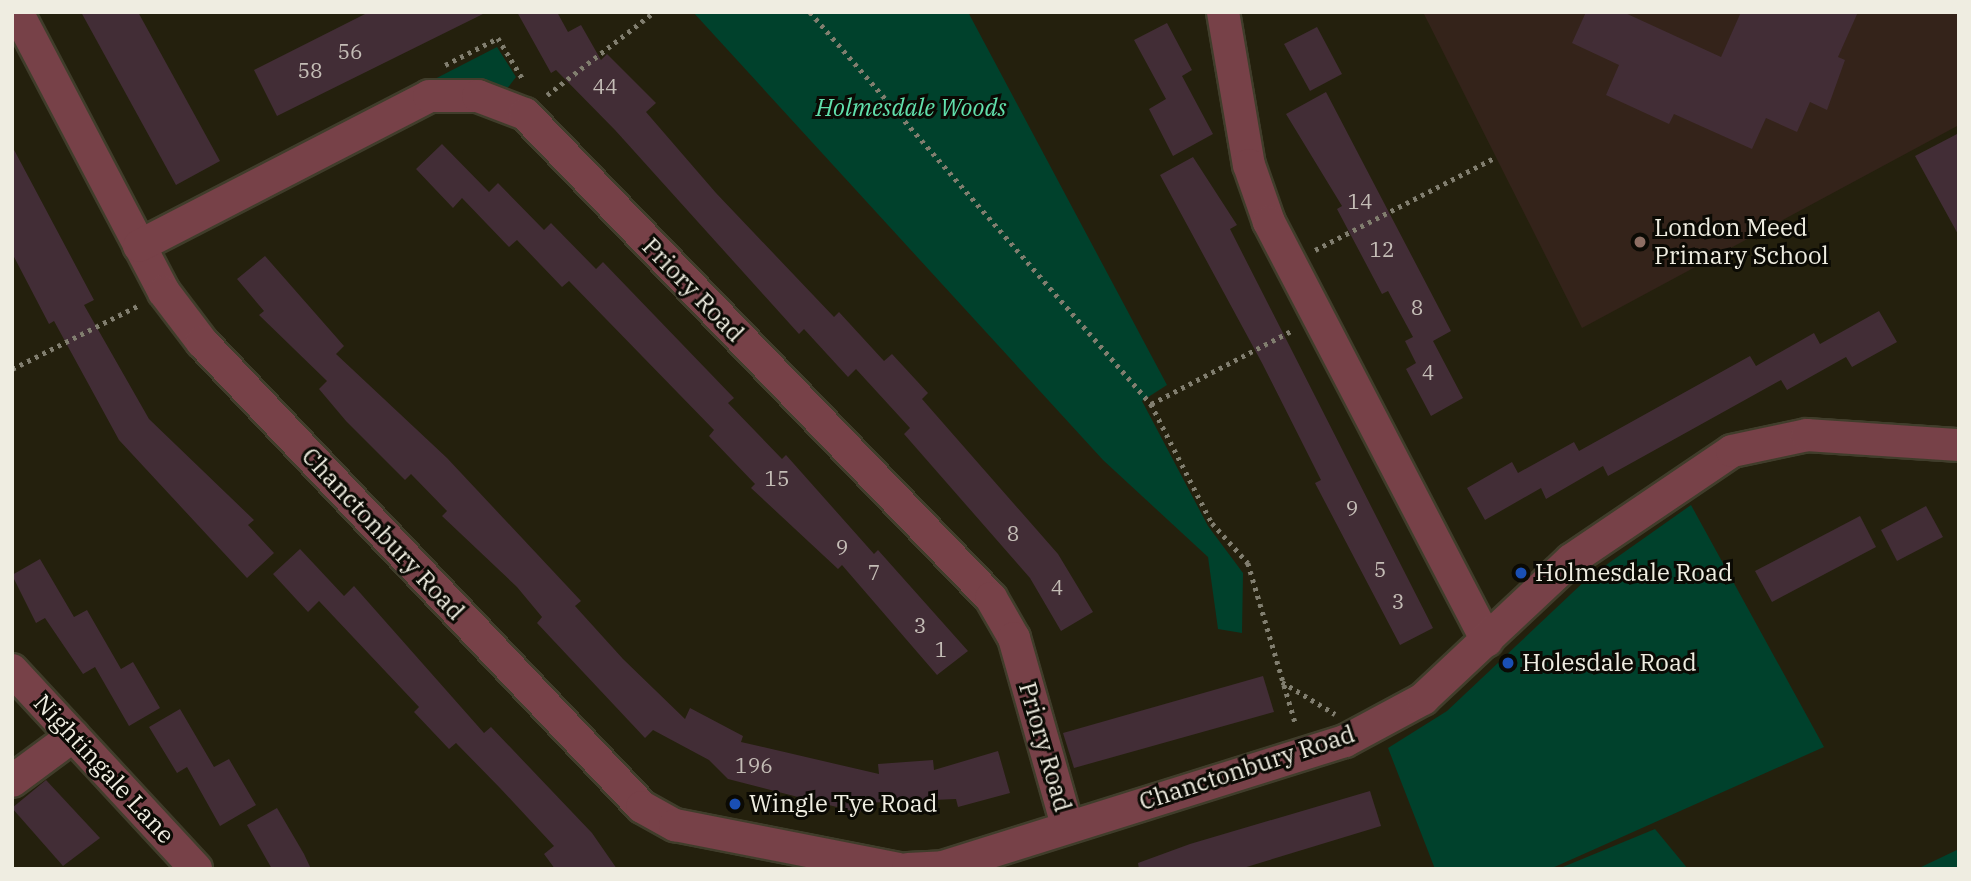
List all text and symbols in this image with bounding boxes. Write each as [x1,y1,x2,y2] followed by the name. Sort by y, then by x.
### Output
[337,38,363,64] house number: 56
[297,57,323,83] house number: 58
[592,73,618,99] house number: 44
[816,94,1006,122] park label: Holmesdale Woods
[1347,188,1373,214] house number: 14
[1654,214,1829,270] place label: London Meed Primary School
[636,232,750,348] street label: Priory Road
[1632,234,1648,250] marker: London Meed Primary School
[1369,236,1395,262] house number: 12
[1411,294,1423,320] house number: 8
[1422,359,1434,385] house number: 4
[296,442,470,626] street label: Chanctonbury Road
[764,465,790,491] house number: 15
[1346,495,1358,521] house number: 9
[1007,520,1019,546] house number: 8
[836,534,848,560] house number: 9
[1374,556,1386,582] house number: 5
[868,559,880,585] house number: 7
[1535,559,1733,587] place label: Holmesdale Road
[1513,565,1529,581] marker: Holmesdale Road
[1051,574,1063,600] house number: 4
[1392,588,1404,614] house number: 3
[914,612,926,638] house number: 3
[935,636,947,662] house number: 1
[1522,649,1697,677] place label: Holesdale Road
[1500,655,1516,671] marker: Holesdale Road
[1013,679,1077,815] street label: Priory Road
[28,689,180,849] street label: Nightingale Lane
[1136,720,1358,816] street label: Chanctonbury Road
[735,752,773,778] house number: 196
[749,790,937,818] place label: Wingle Tye Road
[727,796,743,812] marker: Wingle Tye Road

